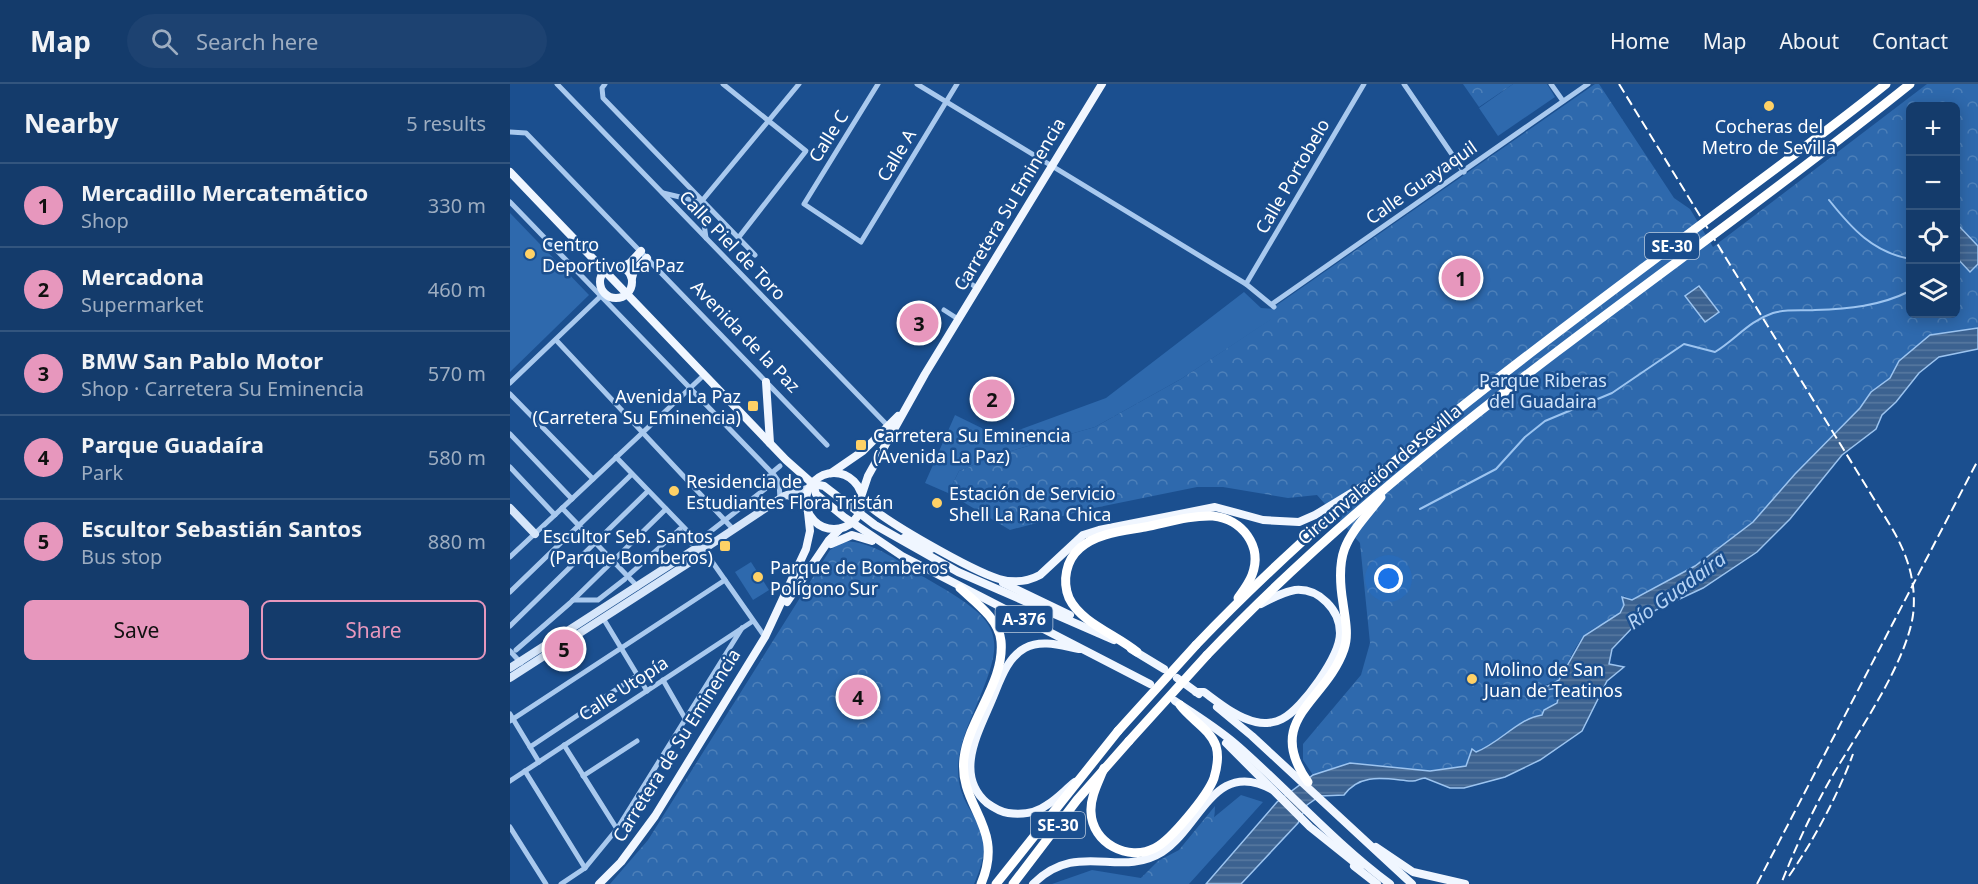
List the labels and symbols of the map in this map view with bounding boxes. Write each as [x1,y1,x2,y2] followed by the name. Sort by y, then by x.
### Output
[1762,99,1776,113] marker: Cocheras del Metro de Sevilla
[803,105,853,167] street label: Calle C
[948,113,1070,295] street label: Carretera Su Eminencia
[1249,114,1335,238] street label: Calle Portobelo
[1702,114,1836,159] place label: Cocheras del Metro de Sevilla
[871,124,921,186] street label: Calle A
[1361,135,1481,229] street label: Calle Guayaquil
[674,185,792,305] street label: Calle Piel de Toro
[542,232,684,277] place label: Centro Deportivo La Paz
[1645,233,1699,259] road number: SE-30
[523,247,537,261] marker: Centro Deportivo La Paz
[1442,256,1480,300] pin: 1
[686,275,806,397] street label: Avenida de la Paz
[900,300,938,346] pin: 3
[1479,368,1607,413] park label: Parque Riberas del Guadaira
[972,376,1012,422] pin: 2
[533,384,741,429] place label: Avenida La Paz (Carretera Su Eminencia)
[1292,398,1466,550] street label: Circunvalación de Sevilla
[746,399,760,413] marker: Avenida La Paz (Carretera Su Eminencia)
[873,423,1071,468] place label: Carretera Su Eminencia (Avenida La Paz)
[854,438,868,452] marker: Carretera Su Eminencia (Avenida La Paz)
[686,469,893,514] place label: Residencia de Estudiantes Flora Tristán
[949,481,1116,526] place label: Estación de Servicio Shell La Rana Chica
[667,484,681,498] marker: Residencia de Estudiantes Flora Tristán
[930,496,944,510] marker: Estación de Servicio Shell La Rana Chica
[543,524,713,569] place label: Escultor Seb. Santos (Parque Bomberos)
[718,539,732,553] marker: Escultor Seb. Santos (Parque Bomberos)
[1621,545,1731,635] water label: Río Guadaíra
[770,555,948,600] place label: Parque de Bomberos Polígono Sur
[1374,564,1403,593] your location
[751,570,765,584] marker: Parque de Bomberos Polígono Sur
[996,606,1052,632] road number: A-376
[544,626,584,672] pin: 5
[607,644,745,846] street label: Carretera de Su Eminencia
[574,650,672,726] street label: Calle Utopía
[1482,657,1623,702] place label: Molino de San Juan de Teatinos
[1465,672,1479,686] marker: Molino de San Juan de Teatinos
[838,674,878,720] pin: 4
[1031,812,1085,838] road number: SE-30

